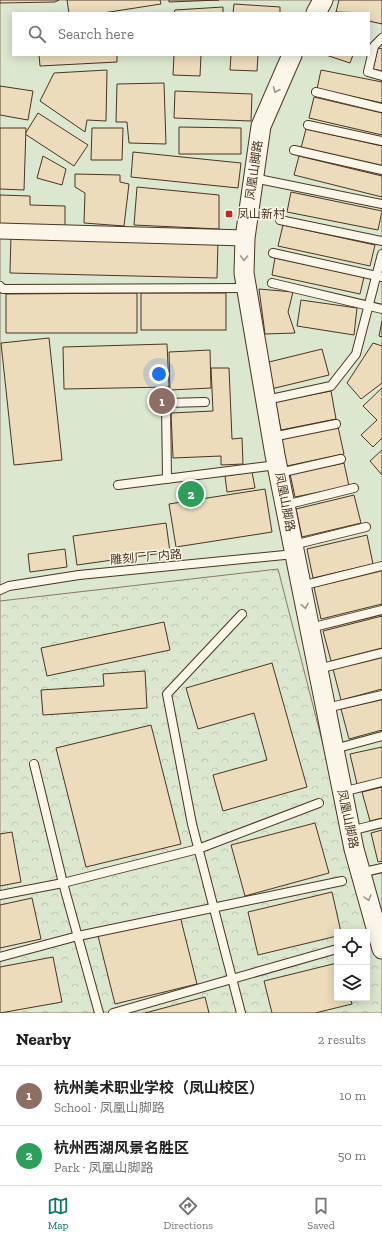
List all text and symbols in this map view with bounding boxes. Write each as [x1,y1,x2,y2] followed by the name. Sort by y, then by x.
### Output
[12,12,370,56] search box
[26,23,48,45] icon: search
[58,25,134,43] text: Search here
[272,87,280,94] one-way arrow
[243,139,265,201] street label: 凤凰山脚路
[237,207,286,221] place label: 凤山新村
[224,209,234,219] marker: 凤山新村
[240,255,249,261] one-way arrow
[149,364,169,384] your location
[149,386,175,416] pin: 1
[272,471,298,533] street label: 凤凰山脚路
[178,479,204,509] pin: 2
[110,547,182,567] street label: 雕刻厂厂内路
[301,603,309,610] one-way arrow
[335,788,361,850] street label: 凤凰山脚路
[363,894,371,901] one-way arrow
[334,929,370,1001] map controls
[334,929,370,965] button: locate
[334,965,370,1001] button: layers
[16,1029,71,1049] text: Nearby
[318,1032,366,1047] text: 2 results
[54,1079,264,1097] text: 杭州美术职业学校（凤山校区）
[26,1088,32,1103] text: 1
[339,1088,366,1103] text: 10 m
[54,1100,165,1115] text: School · 凤凰山脚路
[54,1139,189,1157] text: 杭州西湖风景名胜区
[26,1148,32,1163] text: 2
[338,1148,366,1163] text: 50 m
[54,1160,154,1175] text: Park · 凤凰山脚路
[47,1195,69,1232] tab: Map
[163,1195,213,1232] tab: Directions
[307,1195,335,1232] tab: Saved

